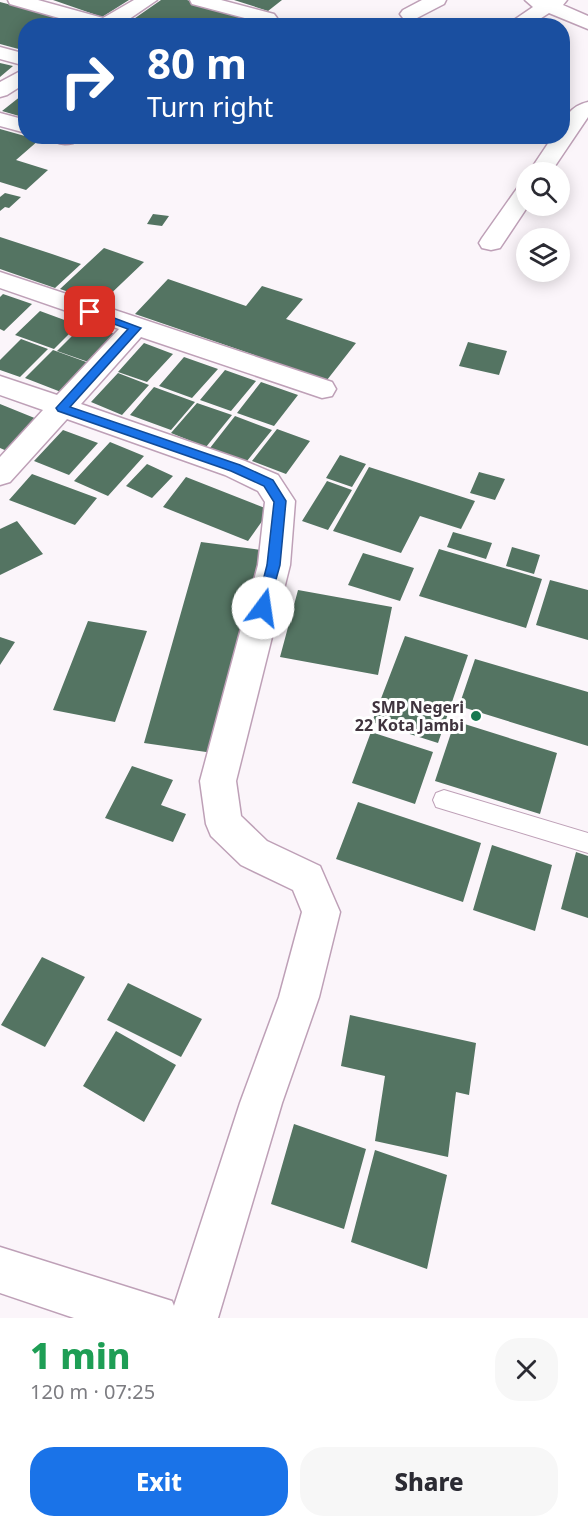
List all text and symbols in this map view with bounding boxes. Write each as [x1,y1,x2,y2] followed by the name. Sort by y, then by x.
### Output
[147,34,247,91] text: 80 m
[48,42,126,120] icon: right
[147,88,273,125] text: Turn right
[516,162,570,282] map controls
[516,162,570,216] button: search
[516,228,570,282] button: layers
[64,286,115,337] pin
[73,295,106,328] icon: arrive
[231,576,295,640] position arrow
[355,696,464,736] place label: SMP Negeri 22 Kota Jambi
[469,709,483,723] marker: SMP Negeri 22 Kota Jambi
[30,1331,131,1380] text: 1 min
[495,1338,558,1401] button: close
[30,1378,155,1405] text: 120 m · 07:25
[30,1447,288,1516] button: Exit
[300,1447,558,1516] button: Share

